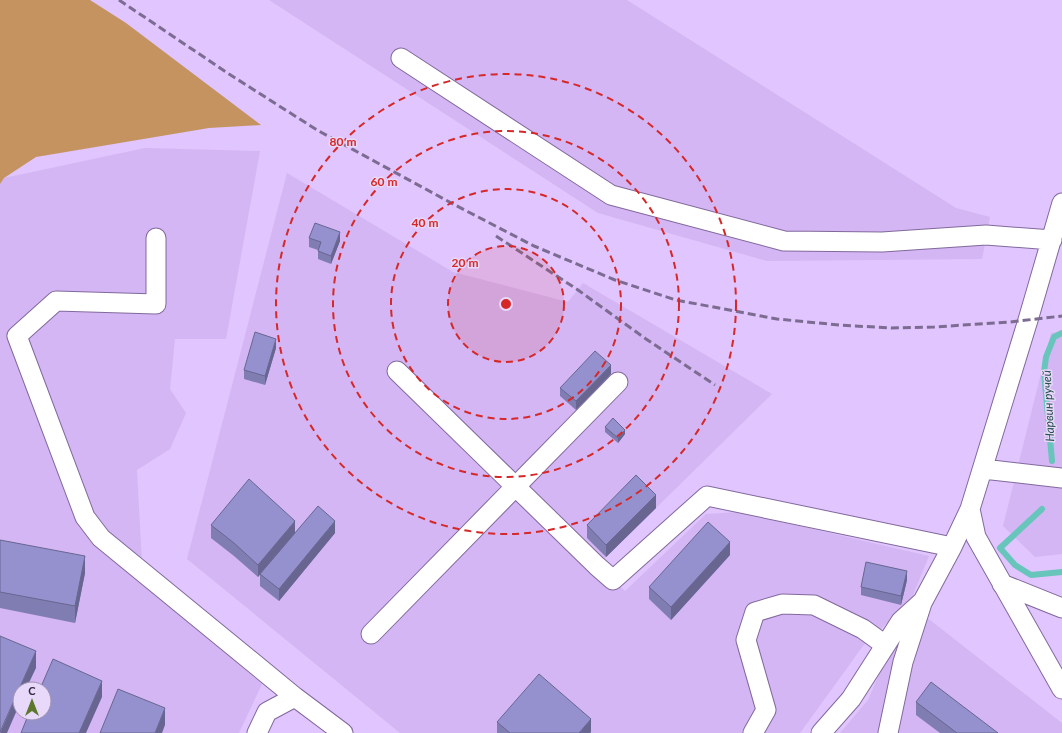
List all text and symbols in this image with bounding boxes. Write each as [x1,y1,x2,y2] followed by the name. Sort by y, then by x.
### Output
[330,134,356,149] text: 80 m
[371,174,397,189] text: 60 m
[412,215,438,230] text: 40 m
[452,255,478,270] text: 20 m
[499,297,513,311] centre of rings
[1039,370,1057,442] water label: Нарвин ручей
[12,681,52,721] north arrow
[28,684,36,697] text: С

